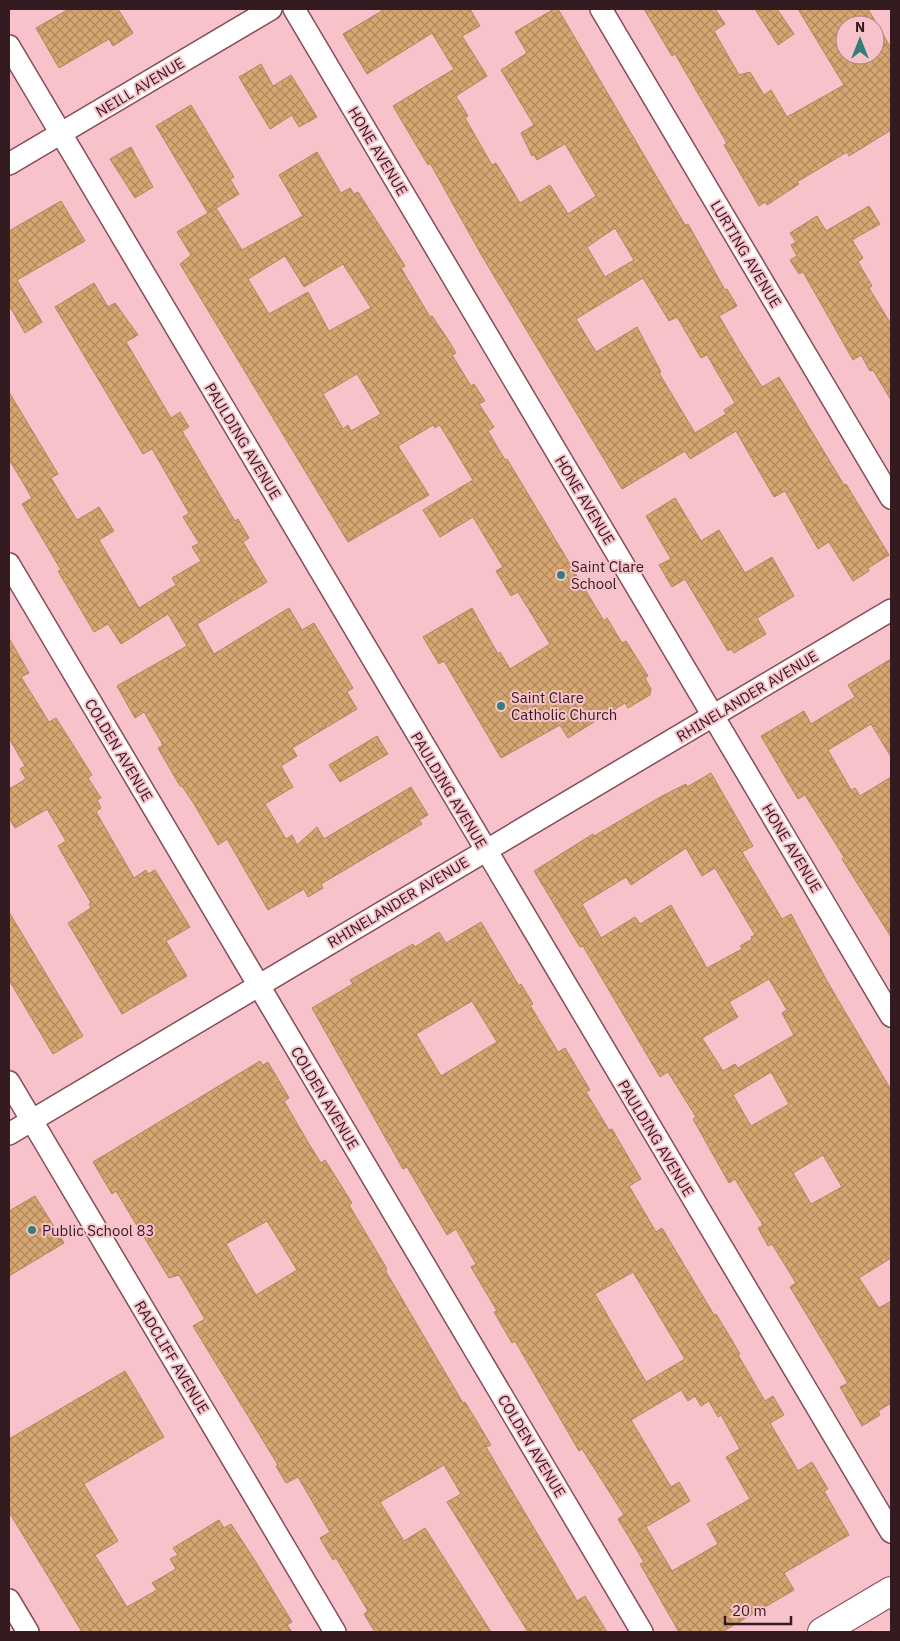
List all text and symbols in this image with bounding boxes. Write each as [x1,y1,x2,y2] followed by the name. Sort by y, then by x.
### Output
[835,15,885,65] north arrow
[855,18,865,36] text: N
[92,53,188,121] street label: NEILL AVENUE
[344,103,412,199] street label: HONE AVENUE
[706,197,786,311] street label: LURTING AVENUE
[201,379,285,503] street label: PAULDING AVENUE
[551,452,619,548] street label: HONE AVENUE
[571,557,644,593] place label: Saint Clare School
[555,569,567,581] marker: Saint Clare School
[673,646,821,746] street label: RHINELANDER AVENUE
[511,688,617,724] place label: Saint Clare Catholic Church
[81,695,157,805] street label: COLDEN AVENUE
[495,700,507,712] marker: Saint Clare Catholic Church
[407,728,491,852] street label: PAULDING AVENUE
[758,800,826,896] street label: HONE AVENUE
[324,852,472,952] street label: RHINELANDER AVENUE
[287,1043,363,1153] street label: COLDEN AVENUE
[614,1076,698,1200] street label: PAULDING AVENUE
[42,1221,154,1240] place label: Public School 83
[26,1224,38,1236] marker: Public School 83
[131,1297,213,1417] street label: RADCLIFF AVENUE
[494,1391,570,1501] street label: COLDEN AVENUE
[725,1594,791,1626] scale bar
[732,1601,767,1620] text: 20 m

